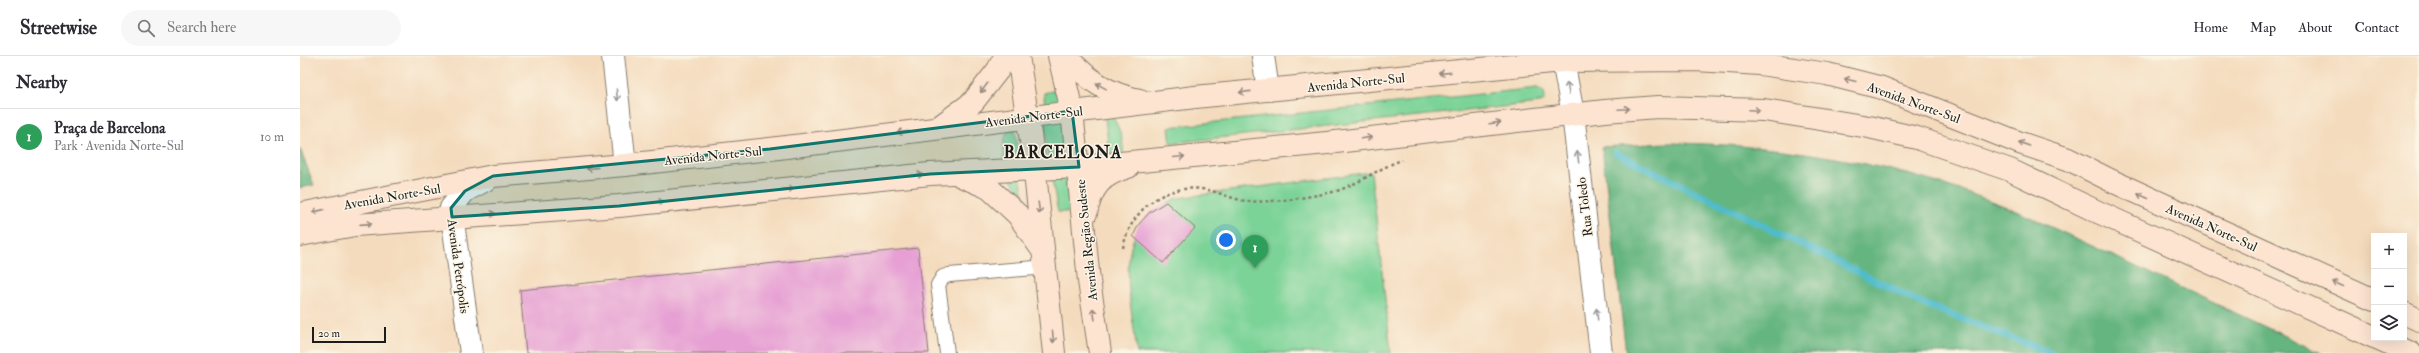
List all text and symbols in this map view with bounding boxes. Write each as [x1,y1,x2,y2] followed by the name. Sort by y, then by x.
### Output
[121,10,401,46] search box
[20,16,97,40] text: Streetwise
[135,17,157,39] icon: search
[167,18,236,37] text: Search here
[2193,19,2228,36] text: Home
[2250,19,2276,36] text: Map
[2298,19,2332,36] text: About
[2354,19,2399,36] text: Contact
[1438,69,1451,77] one-way arrow
[1305,70,1406,96] street label: Avenida Norte-Sul
[16,72,67,93] text: Nearby
[1844,76,1857,83] one-way arrow
[1864,78,1963,127] street label: Avenida Norte-Sul
[1095,82,1107,89] one-way arrow
[1564,82,1572,95] one-way arrow
[979,83,988,94] one-way arrow
[613,88,621,101] one-way arrow
[1239,89,1252,96] one-way arrow
[983,103,1085,131] street label: Avenida Norte-Sul
[1617,106,1630,113] one-way arrow
[1747,106,1760,113] one-way arrow
[54,119,165,138] text: Praça de Barcelona
[1488,120,1501,127] one-way arrow
[897,128,910,136] one-way arrow
[27,129,31,145] text: 1
[260,129,284,145] text: 10 m
[1359,134,1372,142] one-way arrow
[54,138,184,154] text: Park · Avenida Norte-Sul
[2018,140,2031,147] one-way arrow
[1003,142,1123,163] district label: BARCELONA
[662,143,763,169] street label: Avenida Norte-Sul
[1574,151,1582,164] one-way arrow
[1172,153,1185,161] one-way arrow
[586,164,599,171] one-way arrow
[910,172,923,179] one-way arrow
[1573,176,1597,237] street label: Rua Toledo
[1073,178,1101,302] street label: Avenida Região Sudeste
[341,180,443,214] street label: Avenida Norte-Sul
[781,185,794,192] one-way arrow
[2138,191,2150,199] one-way arrow
[651,198,664,205] one-way arrow
[2163,200,2260,255] street label: Avenida Norte-Sul
[1035,201,1042,214] one-way arrow
[312,207,325,215] one-way arrow
[483,211,496,218] one-way arrow
[442,217,473,315] street label: Avenida Petrópolis
[359,221,372,228] one-way arrow
[1216,230,1236,250] your location
[2371,233,2407,341] map controls
[2371,233,2407,269] button: +
[1242,235,1268,268] pin: 1
[2371,269,2407,305] button: −
[2333,280,2345,287] one-way arrow
[2371,305,2407,341] button: layers
[1090,308,1098,321] one-way arrow
[1593,308,1601,321] one-way arrow
[312,325,386,344] scale bar
[318,327,340,340] text: 20 m
[1049,330,1056,343] one-way arrow

